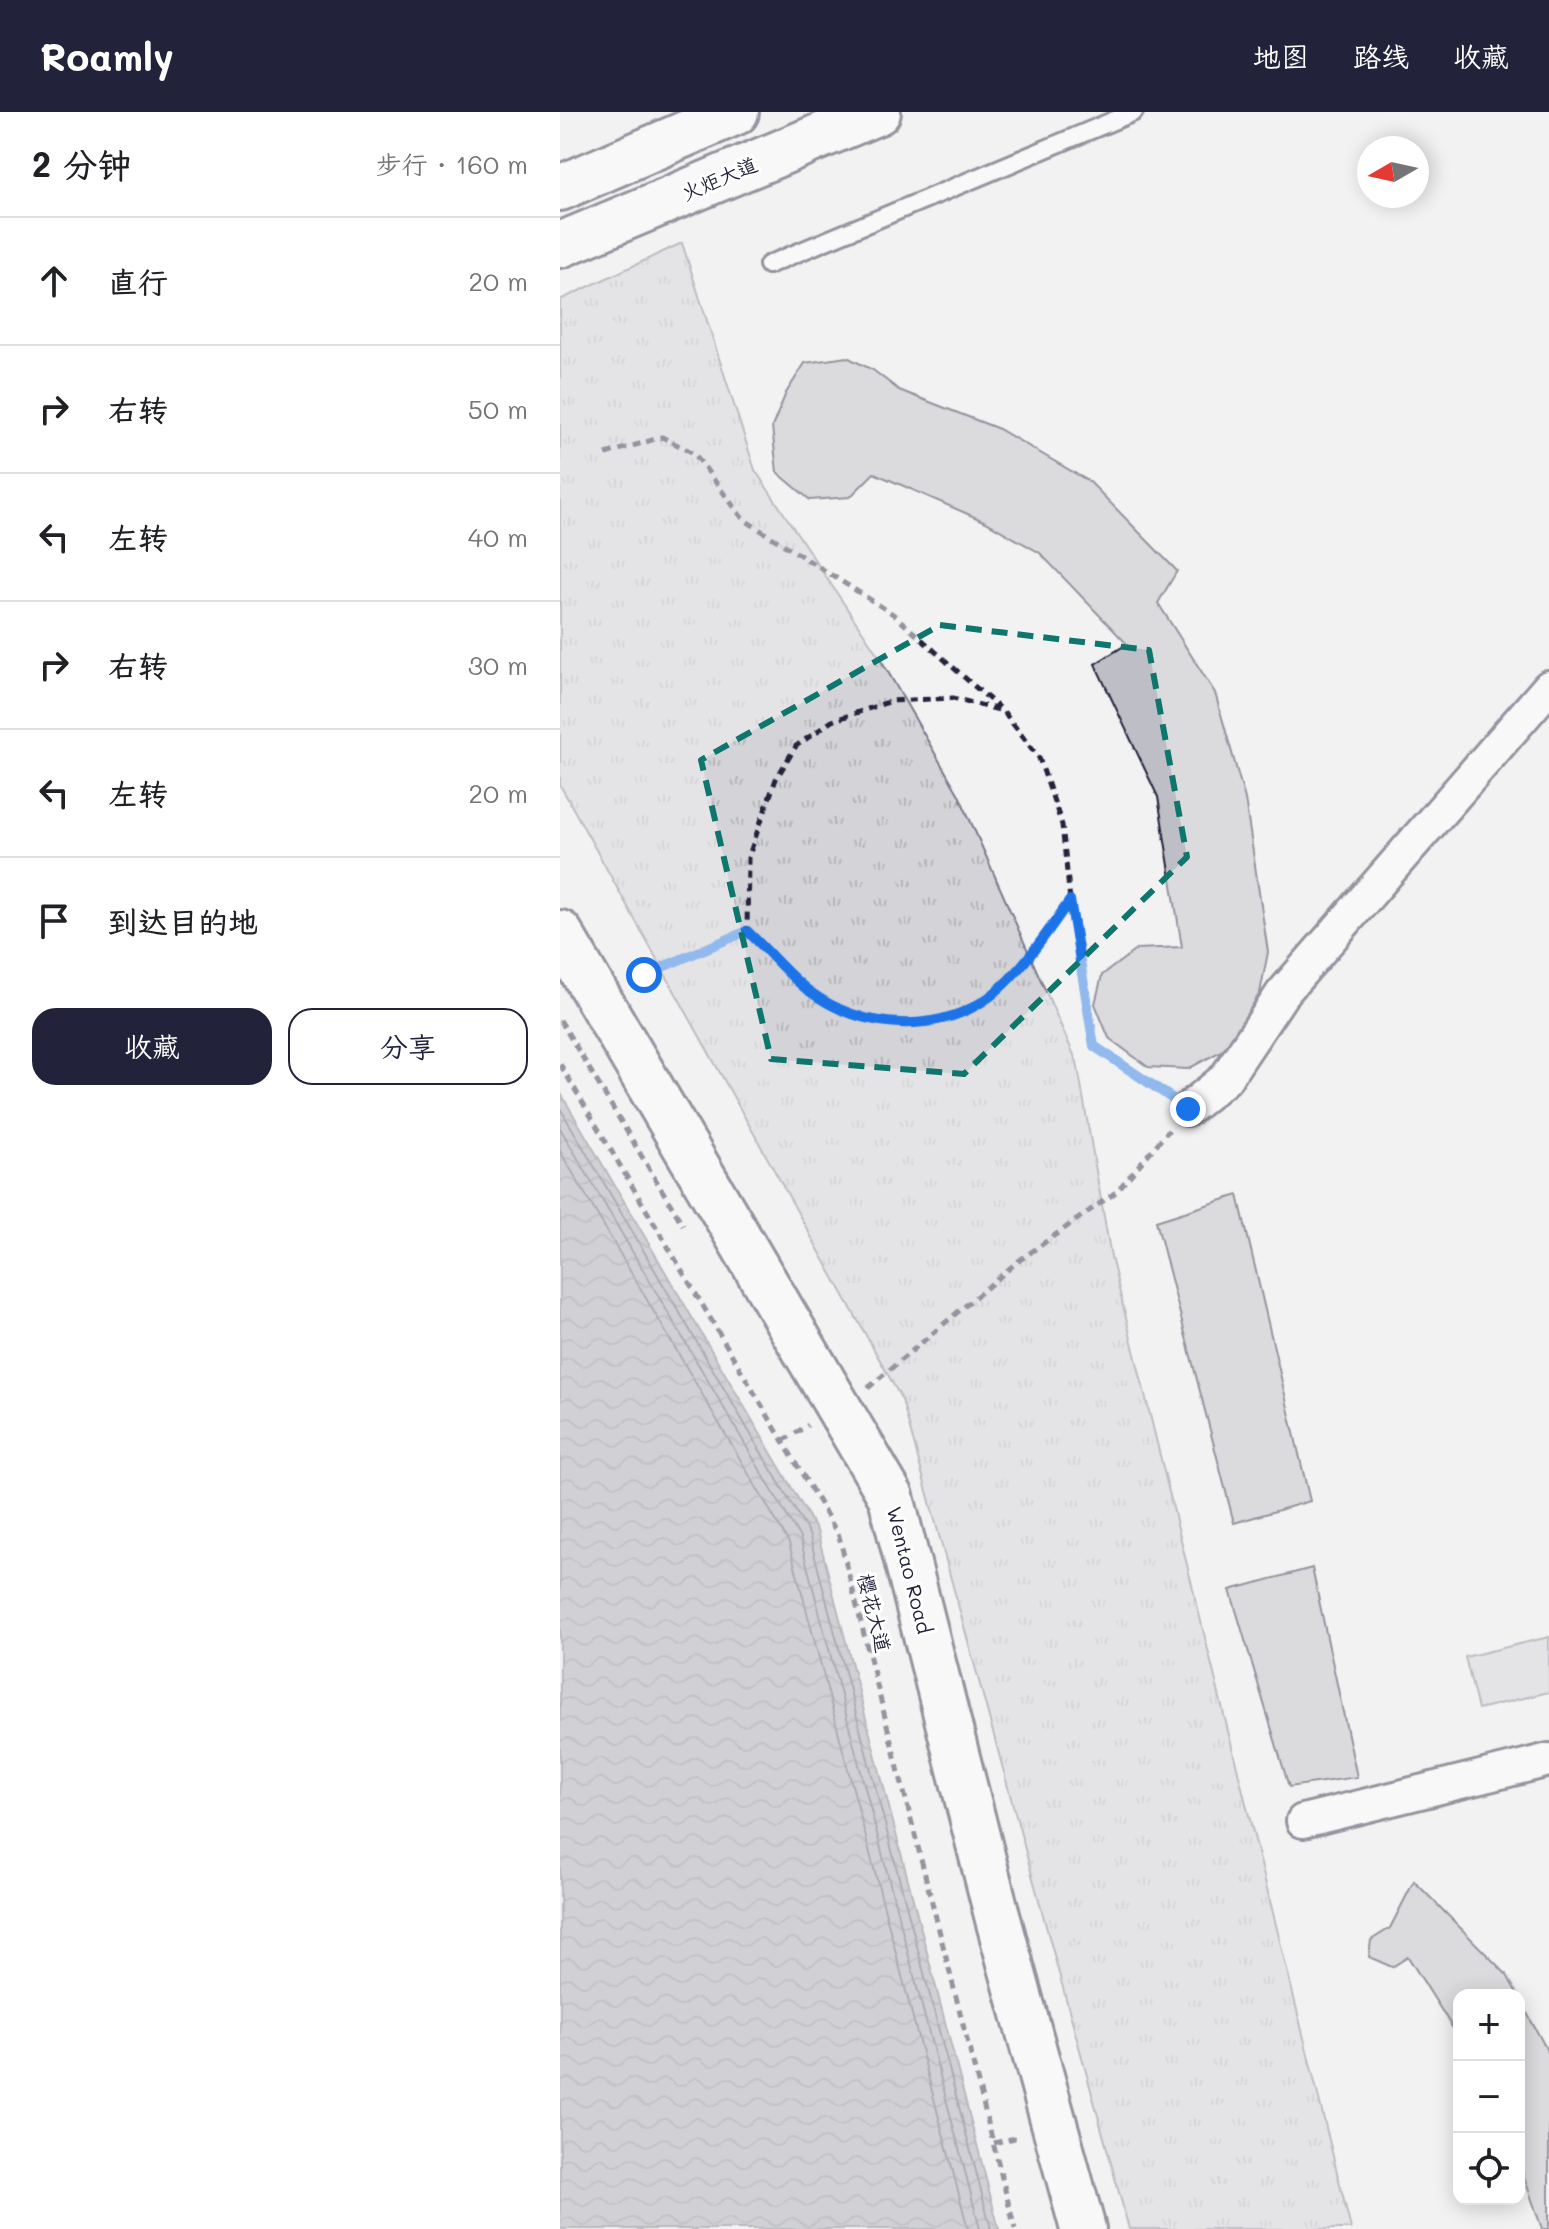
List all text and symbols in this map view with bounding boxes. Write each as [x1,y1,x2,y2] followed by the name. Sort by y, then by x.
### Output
[40,31,174,81] text: Roamly
[1253,38,1309,74] text: 地图
[1353,38,1409,74] text: 路线
[1453,38,1509,74] text: 收藏
[1357,136,1429,208] north arrow
[32,141,131,186] text: 2 分钟
[376,147,528,181] text: 步行 · 160 m
[677,150,761,206] street label: 火炬大道
[32,259,76,303] icon: ahead
[108,261,168,301] text: 直行
[468,264,528,298] text: 20 m
[32,387,76,431] icon: right
[108,389,168,429] text: 右转
[468,392,528,426] text: 50 m
[32,515,76,559] icon: left
[108,517,168,557] text: 左转
[468,520,528,554] text: 40 m
[32,643,76,687] icon: right
[108,645,168,685] text: 右转
[468,648,528,682] text: 30 m
[32,771,76,815] icon: left
[108,773,168,813] text: 左转
[468,776,528,810] text: 20 m
[32,899,76,943] icon: arrive
[108,901,258,941] text: 到达目的地
[626,957,662,993] route start
[32,1008,272,1085] button: 收藏
[288,1008,528,1085] button: 分享
[1170,1091,1206,1127] route end
[882,1504,938,1636] street label: Wentao Road
[853,1571,897,1655] street label: 樱花大道
[1453,1989,1525,2205] map controls
[1453,1989,1525,2061] button: +
[1453,2061,1525,2133] button: −
[1453,2133,1525,2205] button: locate

